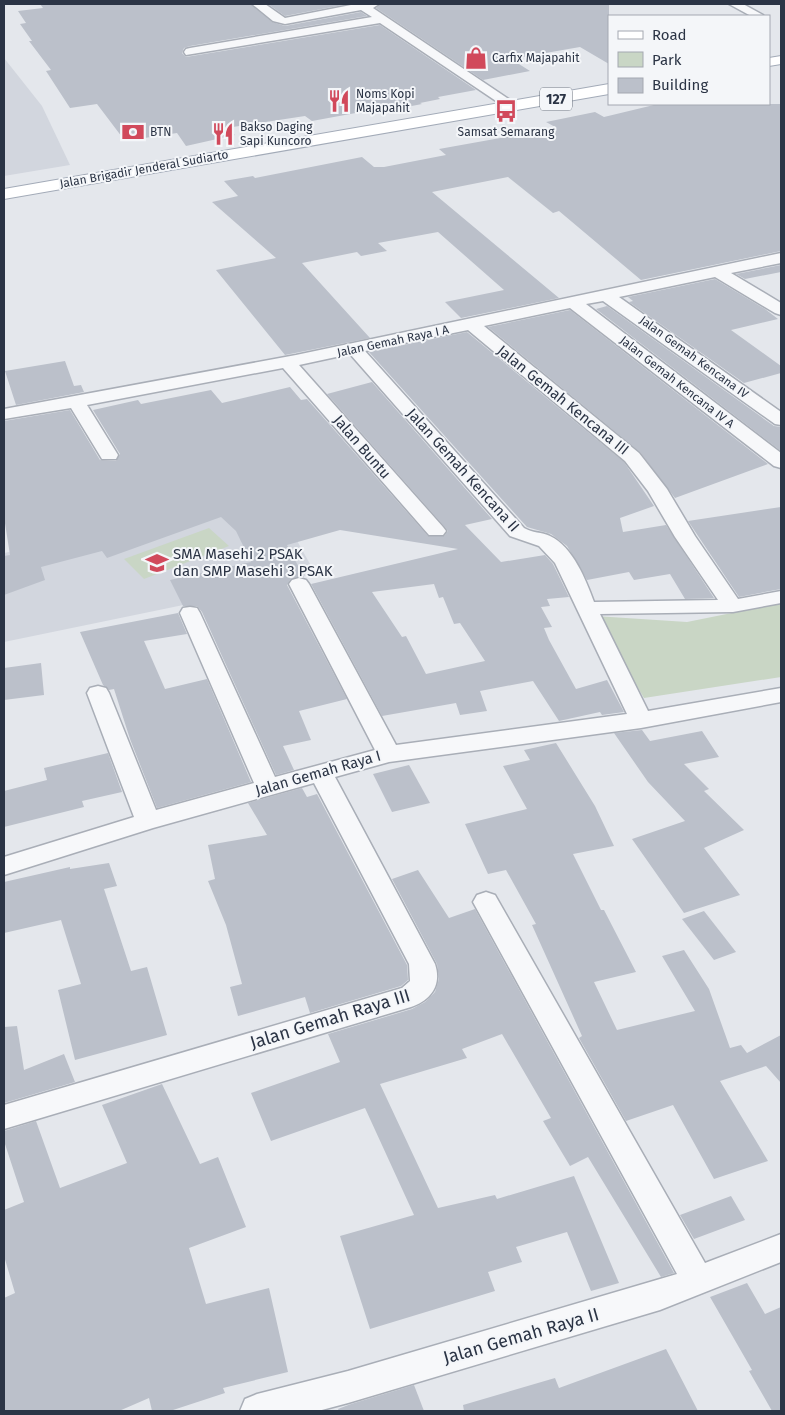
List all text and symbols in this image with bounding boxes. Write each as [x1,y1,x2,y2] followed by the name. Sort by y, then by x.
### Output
[608,15,770,105] legend
[652,26,687,44] text: Road
[463,45,489,71] shop icon: Carfix Majapahit
[492,51,580,65] place label: Carfix Majapahit
[652,51,682,69] text: Park
[652,76,708,94] text: Building
[356,87,415,115] place label: Noms Kopi Majapahit
[326,88,352,114] restaurant icon: Noms Kopi Majapahit
[540,88,572,110] road number: 127
[493,98,519,124] bus stop icon: Samsat Semarang
[120,119,146,145] bank icon: BTN
[240,120,313,148] place label: Bakso Daging Sapi Kuncoro
[210,121,236,147] restaurant icon: Bakso Daging Sapi Kuncoro
[150,125,171,139] place label: BTN
[458,125,555,139] place label: Samsat Semarang
[58,147,230,191] street label: Jalan Brigadir Jenderal Sudiarto
[637,313,751,401] street label: Jalan Gemah Kencana IV
[336,322,450,360] street label: Jalan Gemah Raya I A
[617,333,737,431] street label: Jalan Gemah Kencana IV A
[494,341,632,459] street label: Jalan Gemah Kencana III
[403,405,523,535] street label: Jalan Gemah Kencana II
[329,411,395,483] street label: Jalan Buntu
[173,545,333,580] place label: SMA Masehi 2 PSAK dan SMP Masehi 3 PSAK
[144,550,170,576] school or university icon: SMA Masehi 2 PSAK dan SMP Masehi 3 PSAK
[253,746,383,800] street label: Jalan Gemah Raya I
[247,984,413,1054] street label: Jalan Gemah Raya III
[441,1303,601,1369] street label: Jalan Gemah Raya II

